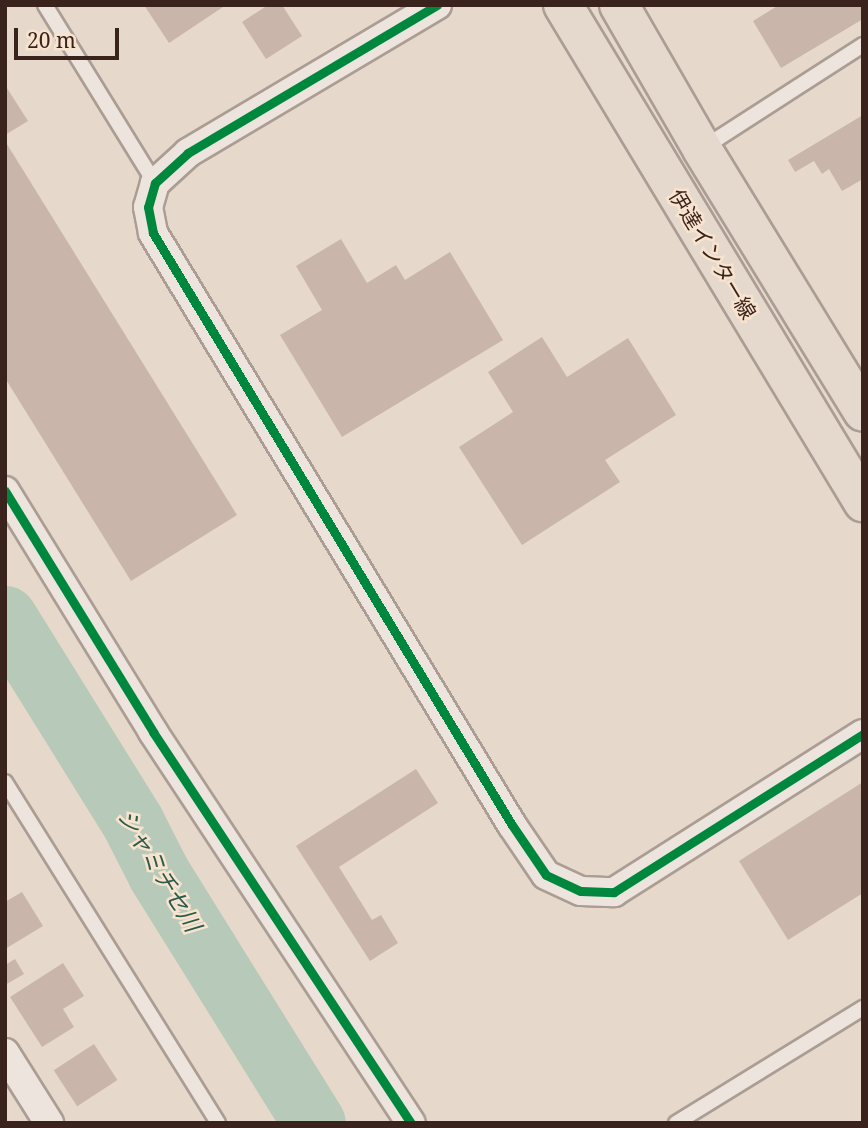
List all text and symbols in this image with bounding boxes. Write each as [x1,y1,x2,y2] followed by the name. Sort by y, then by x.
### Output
[18,14,122,58] scale bar
[27,26,76,54] text: 20 m
[664,185,762,323] street label: 伊達インター線
[113,804,207,936] water label: シャミチセ川

